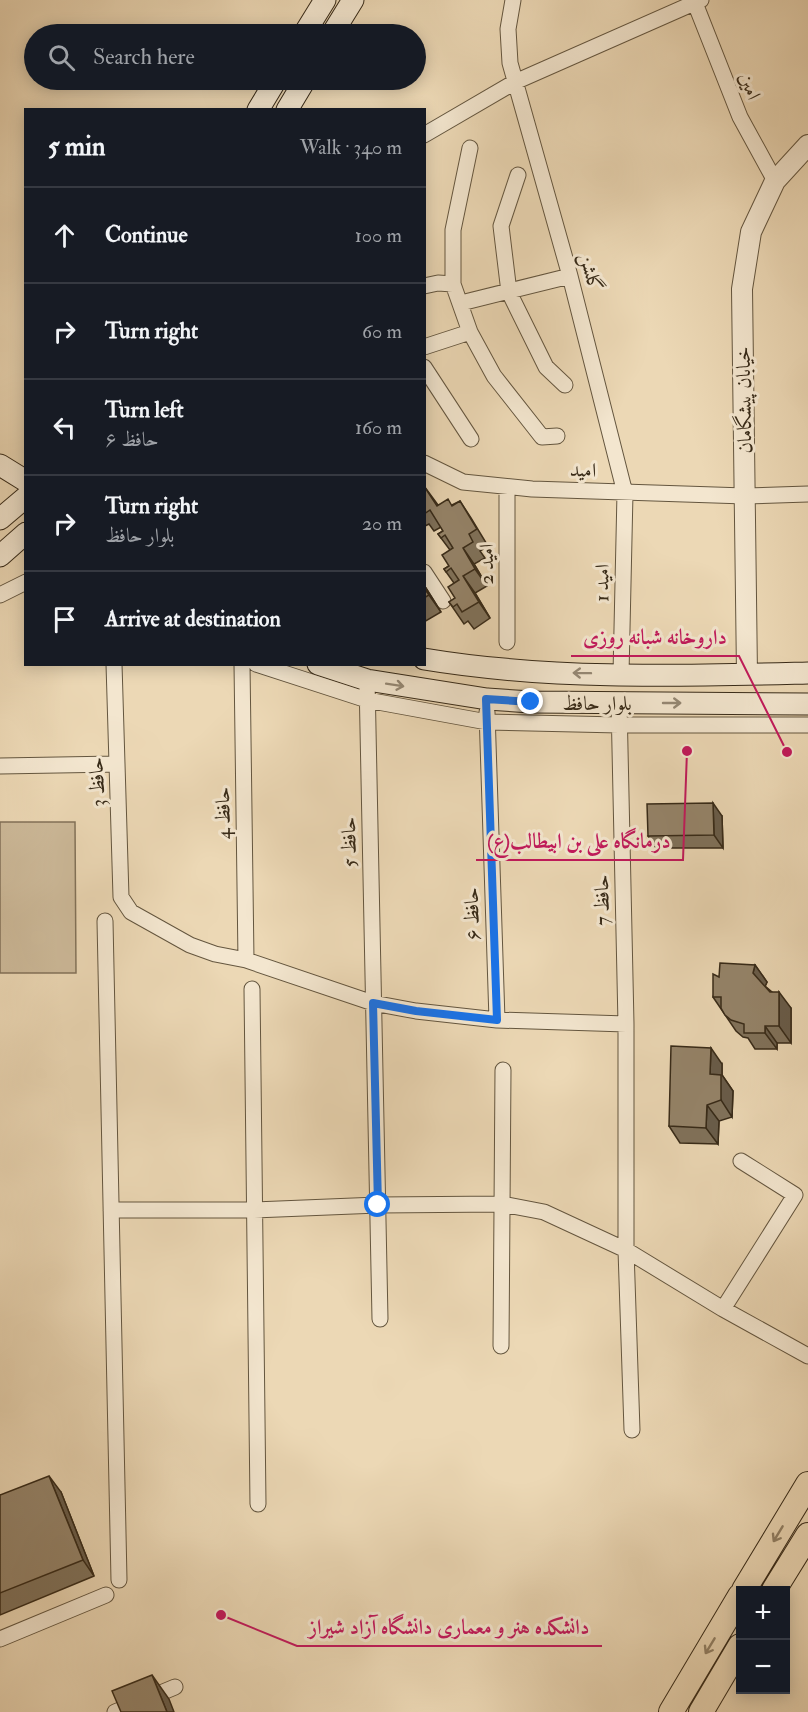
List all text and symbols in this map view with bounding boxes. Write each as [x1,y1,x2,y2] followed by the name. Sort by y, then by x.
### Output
[24,24,426,90] search box
[45,41,78,74] icon: search
[93,43,195,71] text: Search here
[733,69,767,103] street label: امین
[48,131,105,163] text: 5 min
[300,135,402,160] text: Walk · 340 m
[48,219,81,252] icon: ahead
[105,221,188,249] text: Continue
[355,223,402,248] text: 100 m
[573,250,608,294] street label: گلشن
[48,315,81,348] icon: right
[105,317,198,345] text: Turn right
[362,319,402,344] text: 60 m
[730,346,758,454] street label: خیابان پیشگامان
[105,396,184,424] text: Turn left
[48,411,81,444] icon: left
[355,415,402,440] text: 160 m
[105,427,159,452] text: حافظ ۶
[569,457,597,483] street label: امید
[105,492,198,520] text: Turn right
[48,507,81,540] icon: right
[362,511,402,536] text: 20 m
[105,523,174,548] text: بلوار حافظ
[474,544,499,584] street label: امید 2
[589,564,615,602] street label: امید 1
[48,603,81,636] icon: arrive
[105,605,281,633] text: Arrive at destination
[571,617,739,656] callout: داروخانه شبانه روزی
[583,624,727,651] text: داروخانه شبانه روزی
[572,667,592,679] one-way arrow
[384,679,404,690] one-way arrow
[517,688,543,714] route end
[562,691,632,716] street label: بلوار حافظ
[662,697,682,709] one-way arrow
[83,757,111,807] street label: حافظ 3
[210,786,236,840] street label: حافظ 4
[336,816,362,868] street label: حافظ 5
[476,821,683,860] callout: درمانگاه علی بن ابیطالب(ع)
[487,827,671,858] text: درمانگاه علی بن ابیطالب(ع)
[589,874,615,926] street label: حافظ 7
[459,887,485,941] street label: حافظ ۶
[364,1191,390,1217] route start
[771,1525,783,1542] one-way arrow
[736,1586,790,1694] map controls
[736,1586,790,1640] button: +
[297,1607,602,1646] callout: دانشکده هنر و معماری دانشگاه آزاد شیراز
[307,1613,589,1641] text: دانشکده هنر و معماری دانشگاه آزاد شیراز
[704,1637,716,1654] one-way arrow
[736,1640,790,1694] button: −

